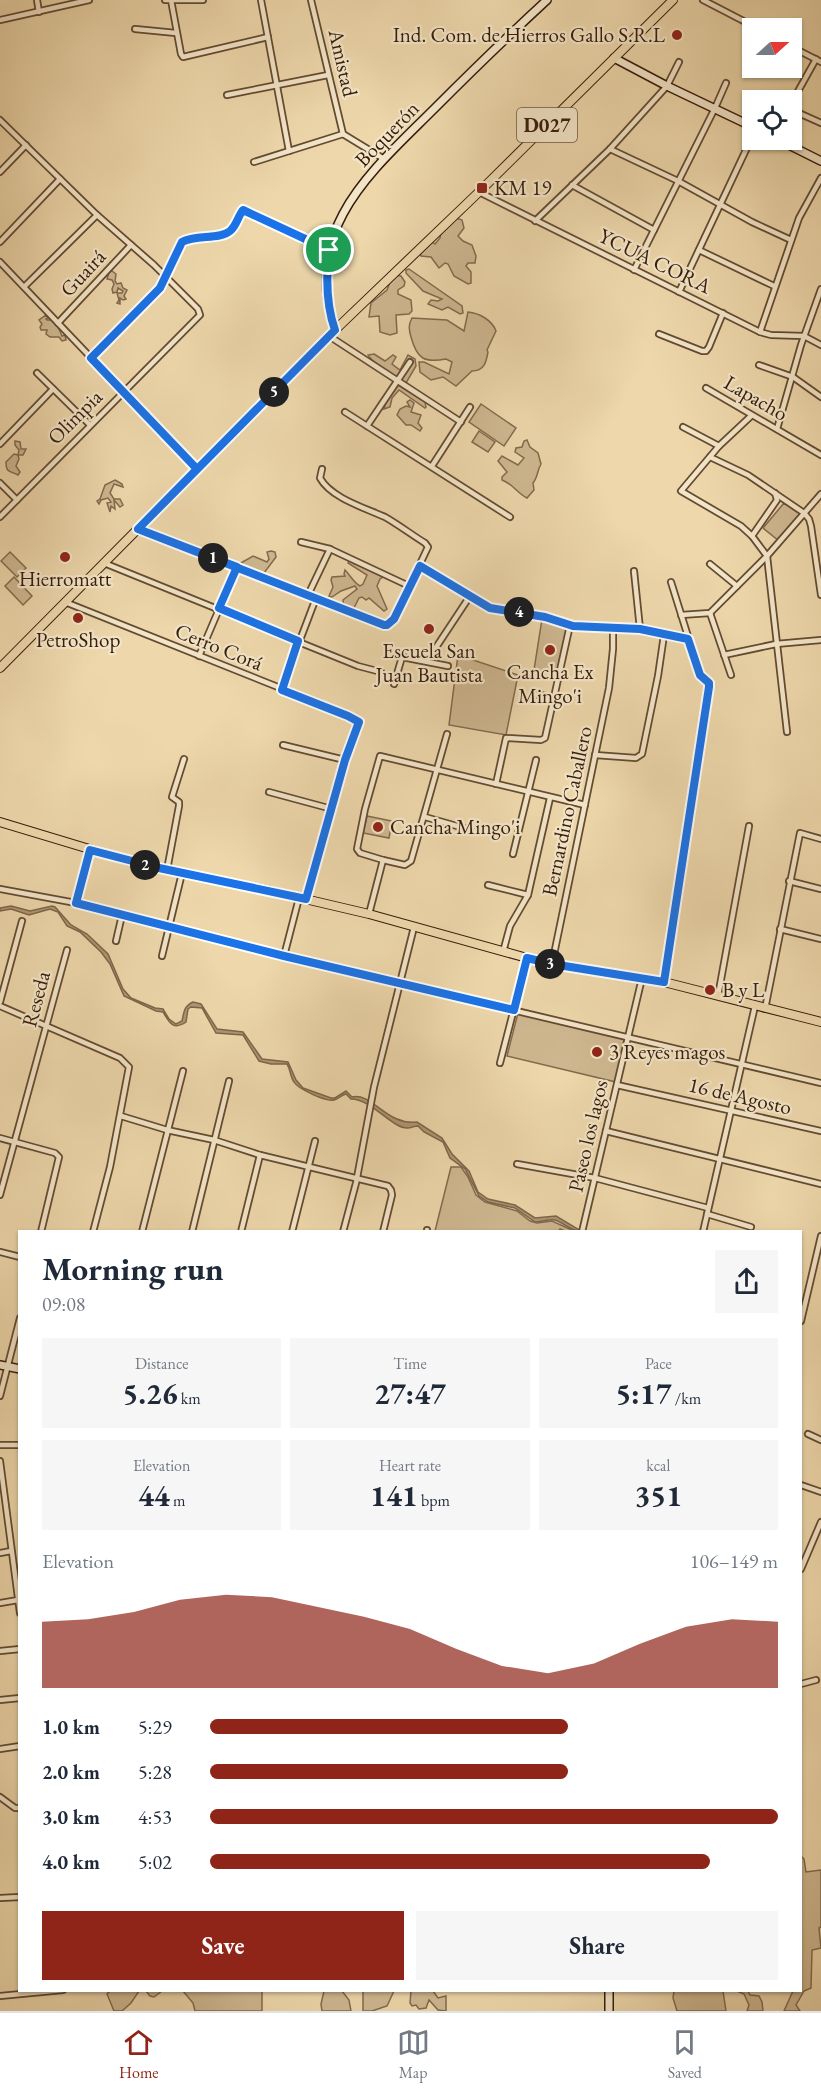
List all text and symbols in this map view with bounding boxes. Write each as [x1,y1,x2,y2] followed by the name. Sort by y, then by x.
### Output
[742,18,802,78] north arrow
[742,18,802,150] map controls
[393,21,666,48] place label: Ind. Com. de Hierros Gallo S.R.L
[322,26,364,100] street label: Amistad
[670,28,684,42] marker: Ind. Com. de Hierros Gallo S.R.L
[742,90,802,150] button: locate
[349,95,425,172] street label: Boquerón
[517,108,577,142] road number: D027
[494,174,552,201] place label: KM 19
[475,181,489,195] marker: KM 19
[594,222,716,300] street label: YCUA CORA
[303,224,354,275] pin
[312,233,345,266] icon: arrive
[54,243,112,302] street label: Guairá
[720,369,793,427] street label: Lapacho
[259,377,289,407] pin: 5
[270,381,278,402] text: 5
[41,383,108,450] street label: Olimpia
[198,543,228,573] pin: 1
[209,547,217,568] text: 1
[58,550,72,564] marker: Hierromatt
[19,565,112,592] place label: Hierromatt
[504,597,534,627] pin: 4
[515,601,523,622] text: 4
[71,611,85,625] marker: PetroShop
[171,617,268,677] street label: Cerro Corá
[422,622,436,636] marker: Escuela San Juan Bautista
[36,626,120,653] place label: PetroShop
[373,637,483,688] place label: Escuela San Juan Bautista
[543,643,557,657] marker: Cancha Ex Mingo'i
[506,658,594,709] place label: Cancha Ex Mingo'i
[535,723,598,898] street label: Bernardino Caballero
[390,813,520,840] place label: Cancha Mingo'i
[371,820,385,834] marker: Cancha Mingo'i
[130,850,160,880] pin: 2
[141,854,149,875] text: 2
[535,949,565,979] pin: 3
[546,953,554,974] text: 3
[15,967,56,1030] street label: Reseda
[722,976,765,1003] place label: B y L
[703,983,717,997] marker: B y L
[609,1038,726,1065] place label: 3 Reyes magos
[590,1045,604,1059] marker: 3 Reyes magos
[686,1071,794,1121] street label: 16 de Agosto
[561,1077,614,1195] street label: Paseo los lagos
[42,1247,224,1290] text: Morning run
[715,1250,778,1313] button: share
[42,1291,85,1317] text: 09:08
[135,1353,188,1374] text: Distance
[393,1353,427,1374] text: Time
[645,1353,672,1374] text: Pace
[123,1374,178,1413] text: 5.26
[374,1374,446,1413] text: 27:47
[616,1374,672,1413] text: 5:17
[178,1388,201,1409] text: km
[672,1388,701,1409] text: /km
[133,1455,190,1476] text: Elevation
[379,1455,441,1476] text: Heart rate
[646,1455,670,1476] text: kcal
[138,1476,170,1515] text: 44
[370,1476,418,1515] text: 141
[635,1476,682,1515] text: 351
[170,1490,185,1511] text: m
[418,1490,450,1511] text: bpm
[42,1548,114,1574] text: Elevation
[690,1548,778,1574] text: 106–149 m
[42,1714,100,1740] text: 1.0 km
[138,1714,172,1740] text: 5:29
[42,1759,100,1785] text: 2.0 km
[138,1759,172,1785] text: 5:28
[42,1804,100,1830] text: 3.0 km
[138,1804,172,1830] text: 4:53
[42,1849,100,1875] text: 4.0 km
[138,1849,172,1875] text: 5:02
[42,1911,404,1980] button: Save
[416,1911,778,1980] button: Share
[119,2026,159,2083] tab: Home
[397,2026,430,2083] tab: Map
[668,2026,702,2083] tab: Saved

